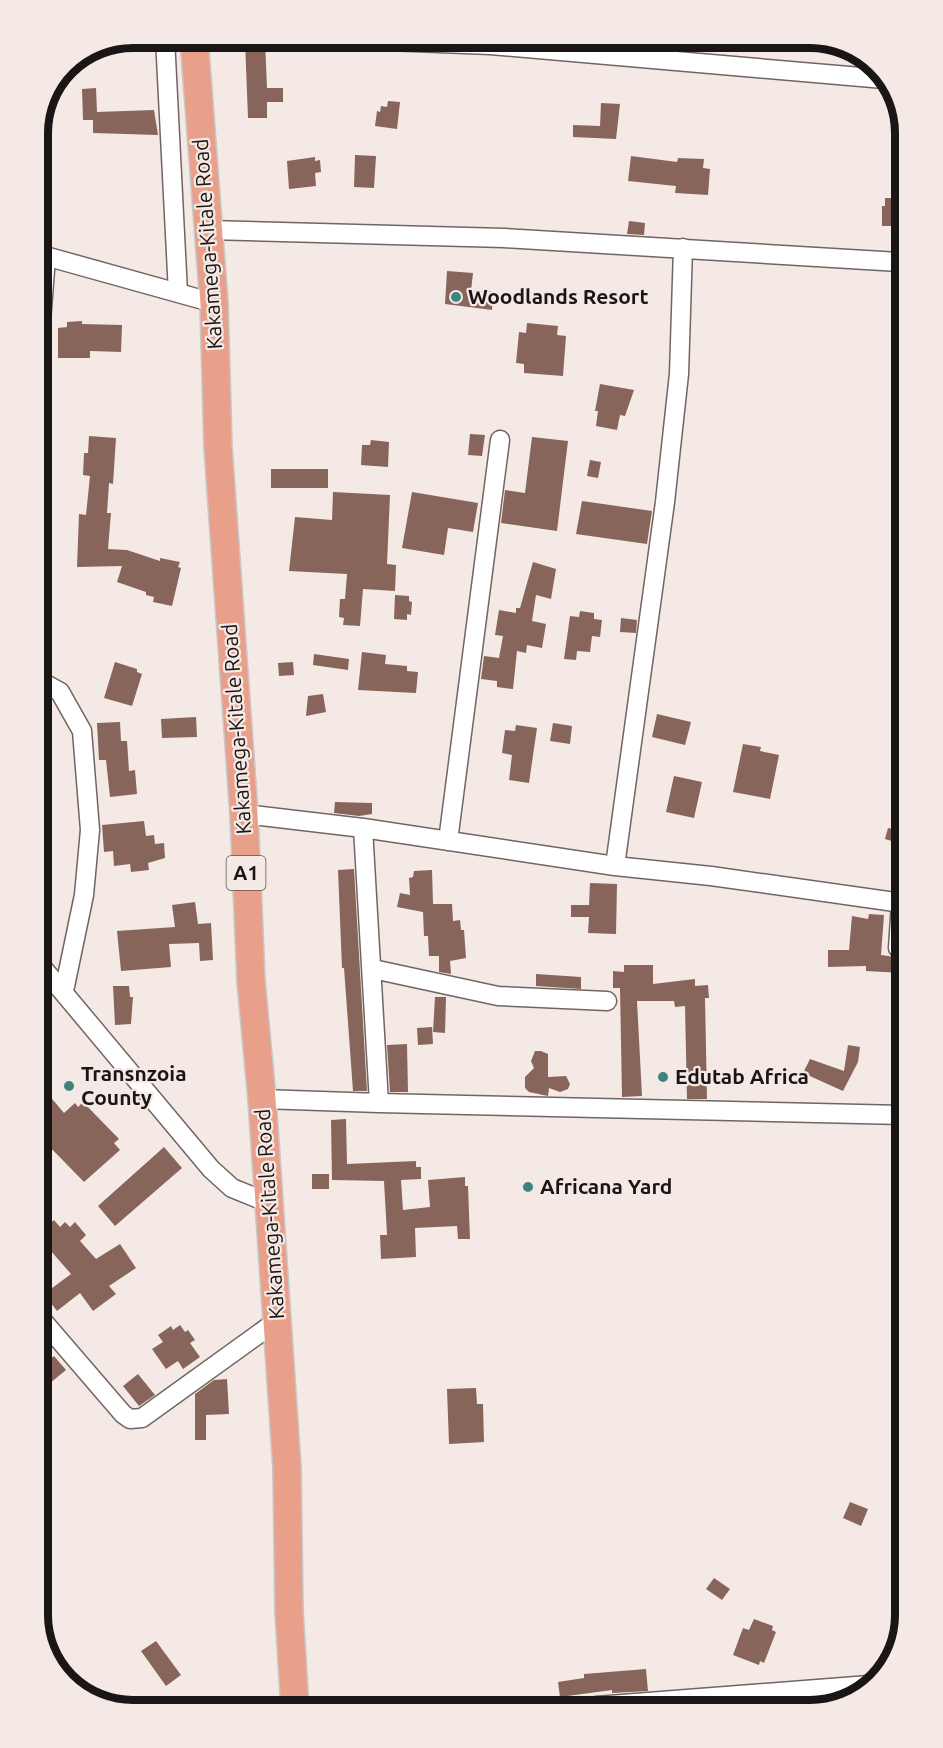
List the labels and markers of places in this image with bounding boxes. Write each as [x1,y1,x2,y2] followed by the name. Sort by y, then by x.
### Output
[468,284,649,308] place label: Woodlands Resort
[449,290,463,304] marker: Woodlands Resort
[81,1061,187,1109] place label: Transnzoia County
[675,1064,809,1088] place label: Edutab Africa
[656,1070,670,1084] marker: Edutab Africa
[62,1079,76,1093] marker: Transnzoia County
[540,1174,672,1198] place label: Africana Yard
[521,1180,535,1194] marker: Africana Yard

